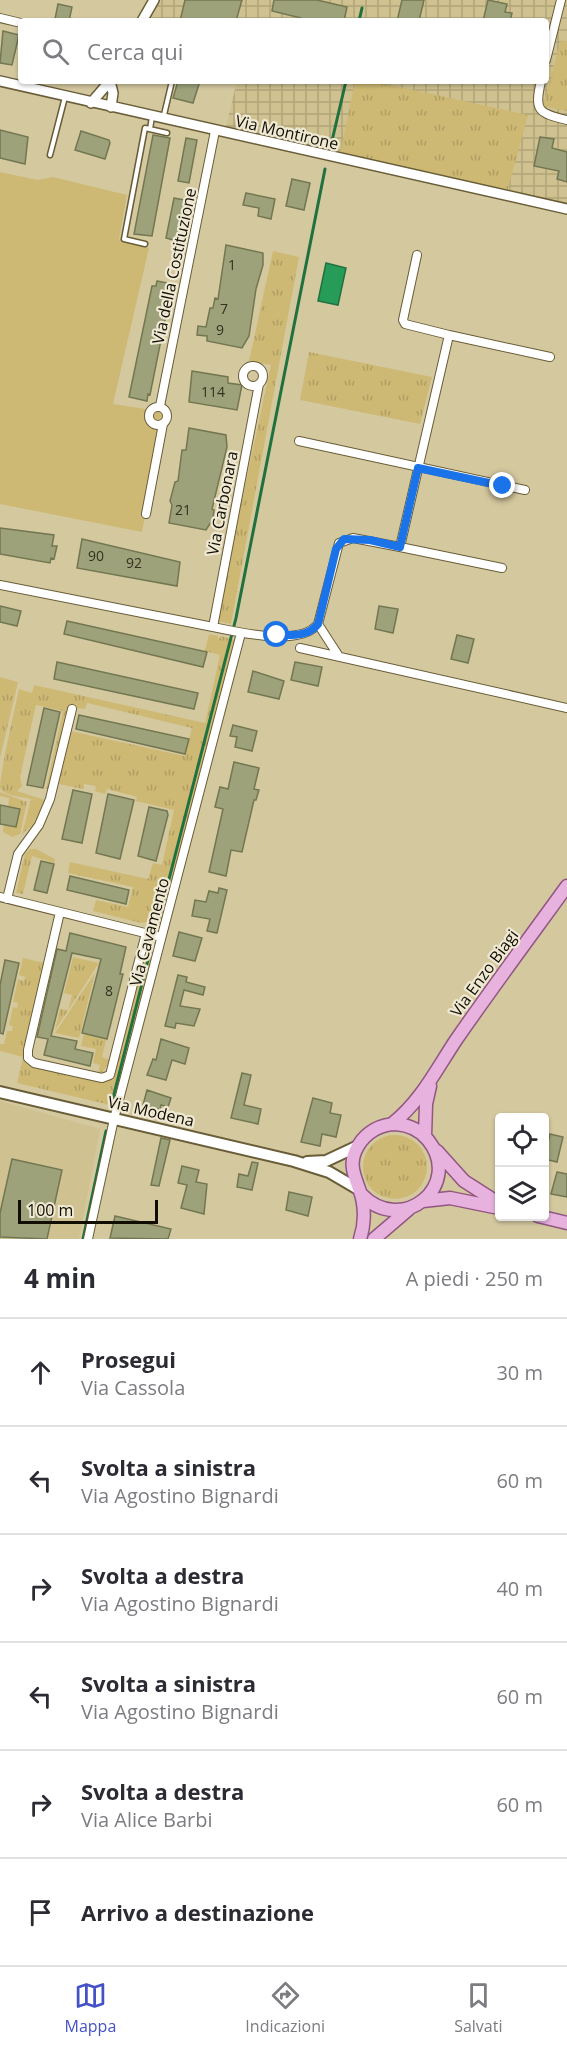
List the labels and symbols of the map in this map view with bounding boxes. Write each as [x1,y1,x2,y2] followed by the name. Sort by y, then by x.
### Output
[233,109,341,155] street label: Via Montirone
[147,186,201,346] street label: Via della Costituzione
[228,255,236,274] house number: 1
[220,299,228,318] house number: 7
[216,320,224,339] house number: 9
[201,382,225,401] house number: 114
[201,449,243,557] street label: Via Carbonara
[489,472,515,498] route end
[175,500,191,519] house number: 21
[88,546,104,565] house number: 90
[126,553,142,572] house number: 92
[263,621,289,647] route start
[124,875,174,989] street label: Via Cavamento
[445,925,523,1021] street label: Via Enzo Biagi
[105,981,113,1000] house number: 8
[106,1090,196,1132] street label: Via Modena
[18,1197,158,1224] scale bar

